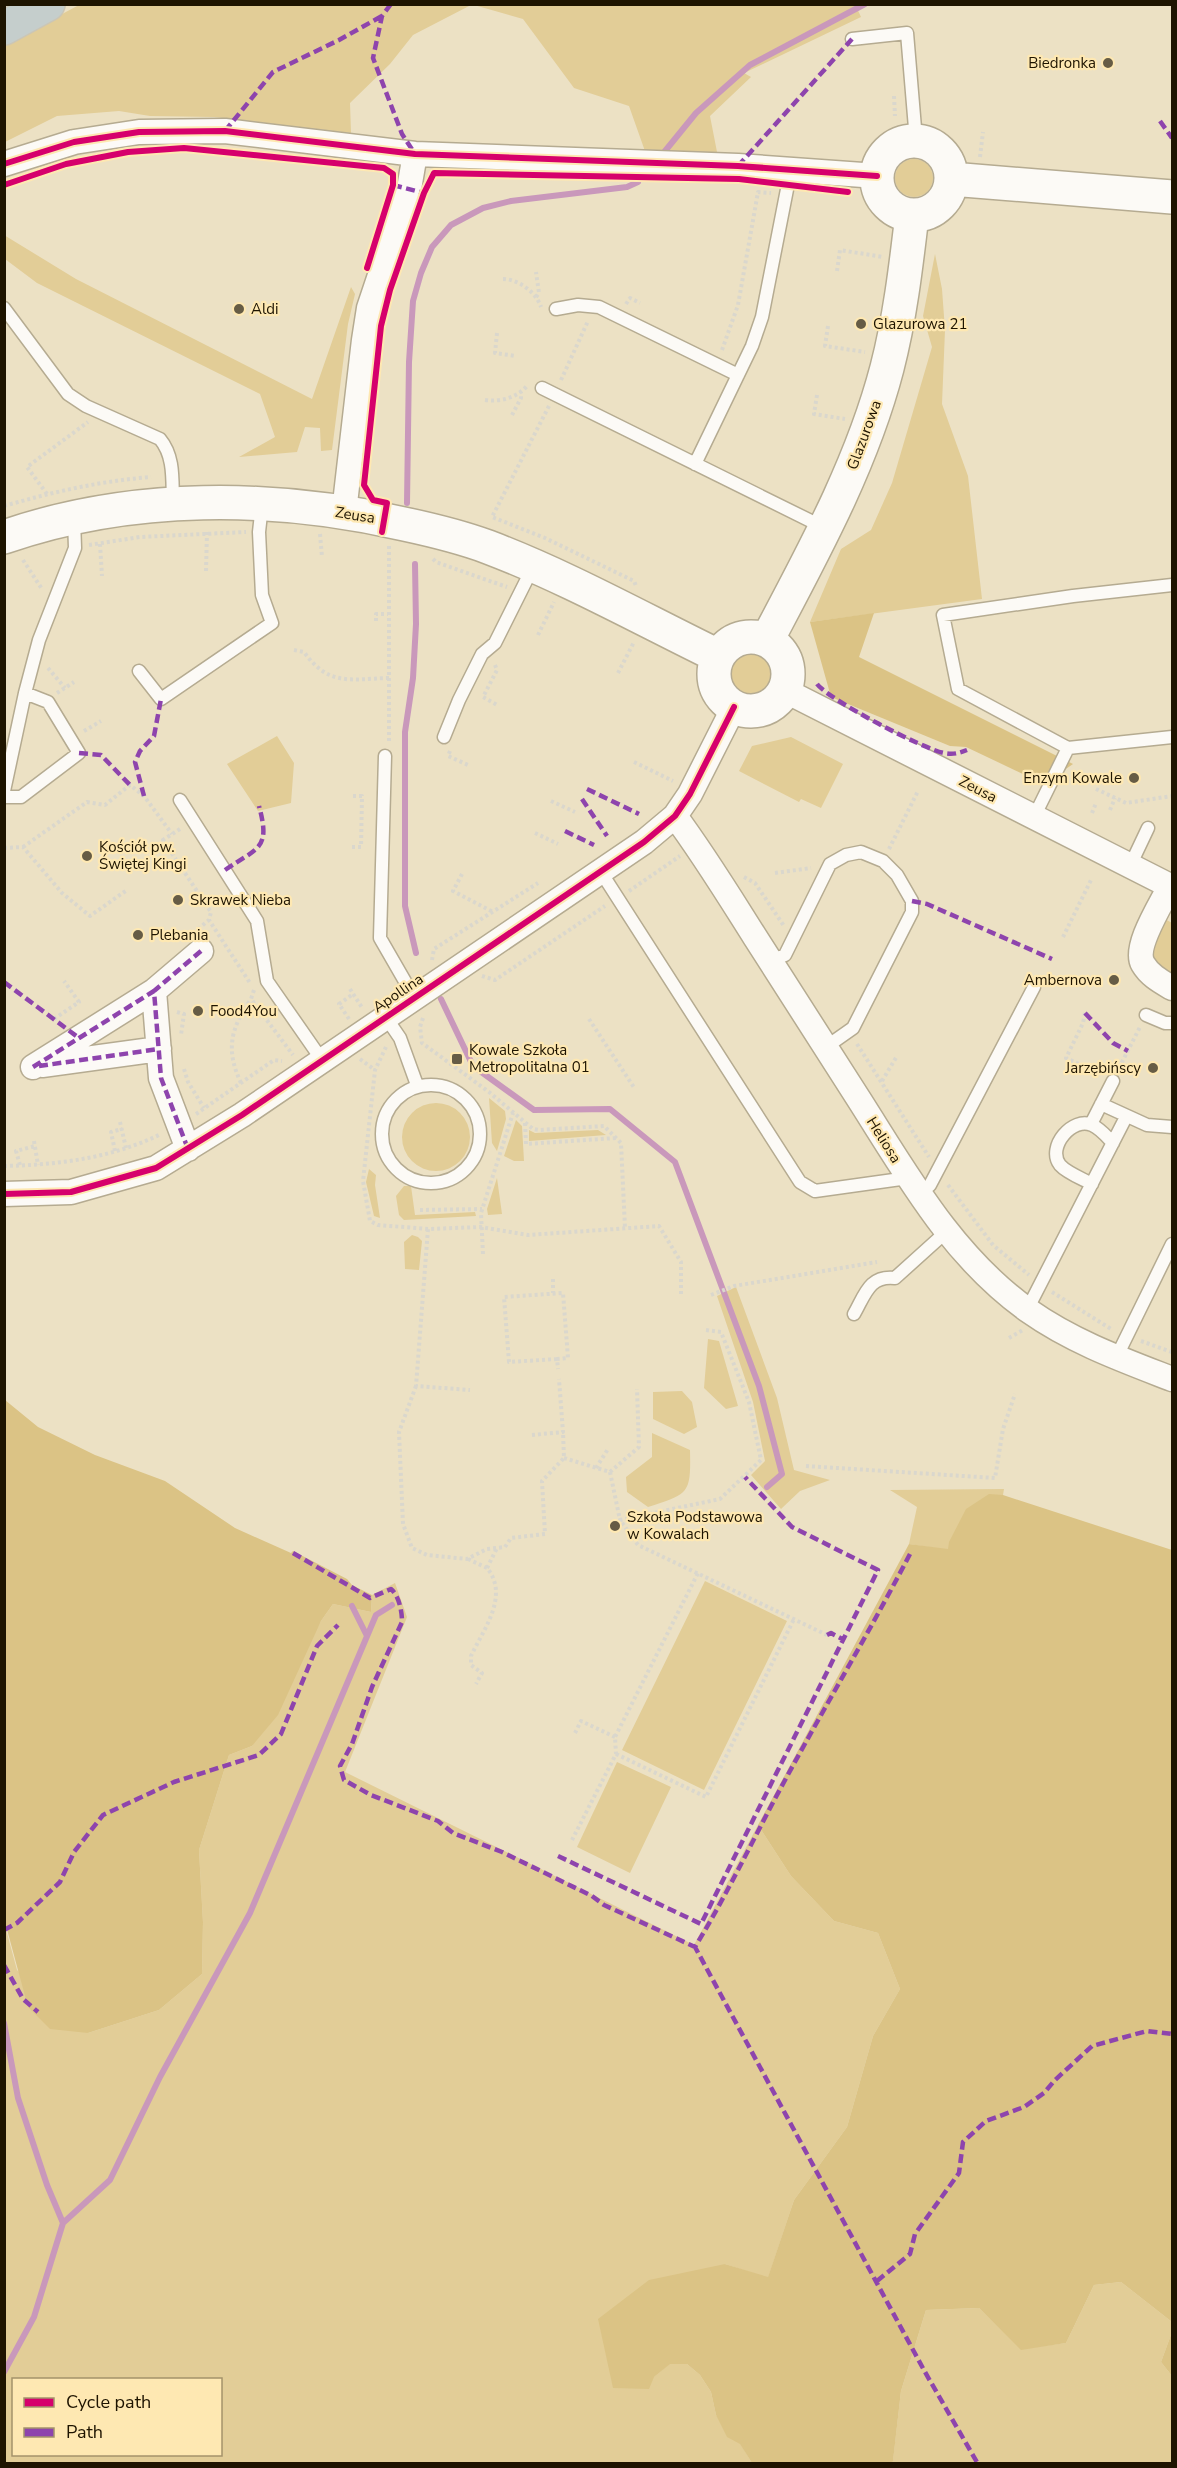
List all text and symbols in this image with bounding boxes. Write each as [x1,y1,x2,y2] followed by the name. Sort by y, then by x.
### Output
[1028,53,1096,73] place label: Biedronka
[1101,56,1115,70] marker: Biedronka
[251,299,279,319] place label: Aldi
[232,302,246,316] marker: Aldi
[873,314,967,334] place label: Glazurowa 21
[854,317,868,331] marker: Glazurowa 21
[842,397,886,473] street label: Glazurowa
[334,502,376,528] street label: Zeusa
[1023,768,1122,788] place label: Enzym Kowale
[956,771,1000,807] street label: Zeusa
[1127,771,1141,785] marker: Enzym Kowale
[99,837,186,874] place label: Kościół pw. Świętej Kingi
[80,849,94,863] marker: Kościół pw. Świętej Kingi
[190,890,291,910] place label: Skrawek Nieba
[171,893,185,907] marker: Skrawek Nieba
[150,925,209,945] place label: Plebania
[131,928,145,942] marker: Plebania
[369,969,427,1017] street label: Apollina
[1024,970,1102,990] place label: Ambernova
[1107,973,1121,987] marker: Ambernova
[210,1001,277,1021] place label: Food4You
[191,1004,205,1018] marker: Food4You
[469,1040,590,1077] place label: Kowale Szkoła Metropolitalna 01
[450,1052,464,1066] marker: Kowale Szkoła Metropolitalna 01
[1064,1058,1141,1078] place label: Jarzębińscy
[1146,1061,1160,1075] marker: Jarzębińscy
[862,1113,906,1167] street label: Heliosa
[627,1507,763,1544] place label: Szkoła Podstawowa w Kowalach
[608,1519,622,1533] marker: Szkoła Podstawowa w Kowalach
[12,2378,222,2456] legend
[66,2390,151,2414] text: Cycle path
[66,2420,103,2444] text: Path

